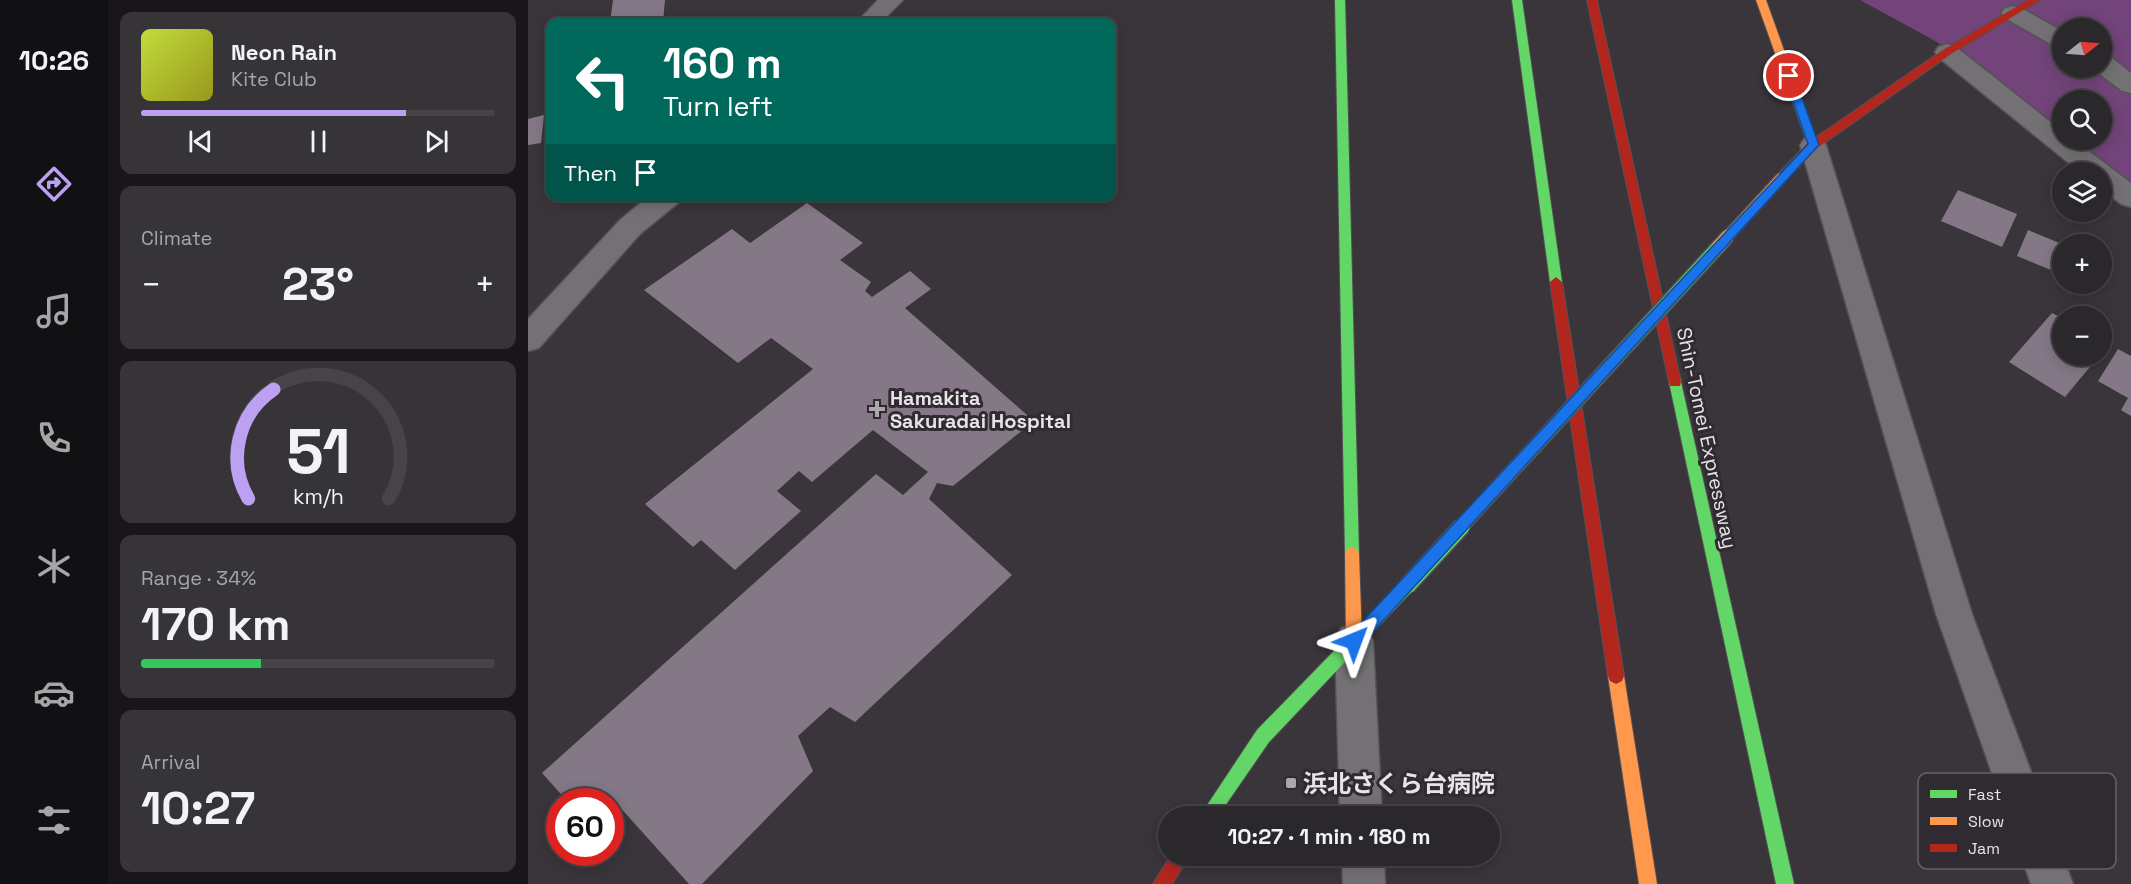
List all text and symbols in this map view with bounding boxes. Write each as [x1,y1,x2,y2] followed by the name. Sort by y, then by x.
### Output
[2052,18,2112,78] north arrow
[2052,18,2112,366] map controls
[663,37,782,90] text: 160 m
[231,38,337,66] text: Neon Rain
[564,42,642,120] icon: left
[19,43,89,78] text: 10:26
[1763,50,1814,101] pin
[1772,59,1805,92] icon: arrive
[231,66,317,92] text: Kite Club
[663,89,773,124] text: Turn left
[2052,90,2112,150] button: search
[184,125,217,158] icon: previous
[302,125,335,158] icon: pause
[420,125,453,158] icon: next
[629,156,662,189] icon: arrive
[564,159,617,187] text: Then
[2052,162,2112,222] button: layers
[33,163,75,205] icon: directions
[141,225,212,251] text: Climate
[2052,234,2112,294] button: +
[282,256,354,313] text: 23°
[141,264,161,306] text: −
[475,264,495,306] text: +
[33,290,75,332] icon: music
[2052,306,2112,366] button: −
[1671,325,1743,551] street label: Shin-Tomei Expressway
[890,385,1071,434] place label: Hamakita Sakuradai Hospital
[868,400,886,418] marker: Hamakita Sakuradai Hospital
[286,412,350,491] text: 51
[33,417,75,459] icon: phone
[292,483,344,510] text: km/h
[33,545,75,587] icon: climate
[141,565,256,591] text: Range · 34%
[141,596,291,653] text: 170 km
[1322,609,1386,673] position arrow
[33,672,75,714] icon: car
[141,749,200,775] text: Arrival
[1303,768,1495,799] place label: 浜北さくら台病院
[1918,773,2116,869] legend
[1284,776,1298,790] marker: 浜北さくら台病院
[141,780,255,837] text: 10:27
[1968,784,2001,805] text: Fast
[546,788,624,866] speed limit sign: 60
[33,799,75,841] icon: filters
[1968,811,2004,832] text: Slow
[1227,822,1431,850] text: 10:27 · 1 min · 180 m
[1968,838,2000,859] text: Jam

